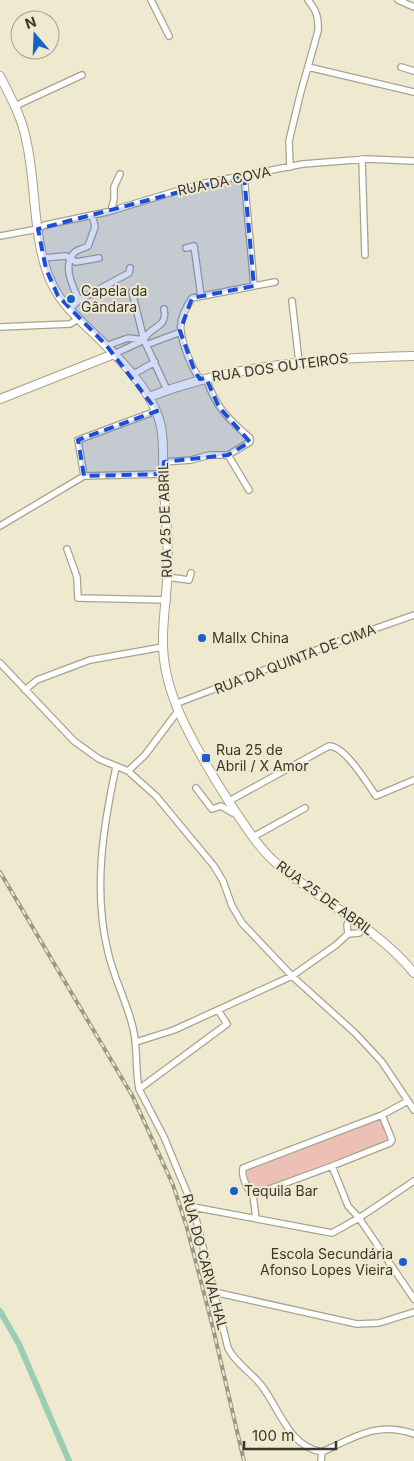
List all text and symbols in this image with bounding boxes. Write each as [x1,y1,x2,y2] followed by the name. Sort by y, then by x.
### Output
[10,10,60,60] north arrow
[23,12,38,32] text: N
[176,162,272,199] street label: RUA DA COVA
[81,282,147,315] place label: Capela da Gândara
[65,293,77,305] marker: Capela da Gândara
[211,349,349,384] street label: RUA DOS OUTEIROS
[154,462,175,578] street label: RUA 25 DE ABRIL
[212,620,378,697] street label: RUA DA QUINTA DE CIMA
[212,629,289,646] place label: Mallx China
[196,632,208,644] marker: Mallx China
[216,741,309,774] place label: Rua 25 de Abril / X Amor
[200,752,212,764] marker: Rua 25 de Abril / X Amor
[273,857,377,939] street label: RUA 25 DE ABRIL
[244,1182,318,1199] place label: Tequila Bar
[228,1185,240,1197] marker: Tequila Bar
[179,1192,232,1332] street label: RUA DO CARVALHAL
[260,1245,393,1278] place label: Escola Secundária Afonso Lopes Vieira
[397,1256,409,1268] marker: Escola Secundária Afonso Lopes Vieira
[244,1418,336,1450] scale bar
[252,1426,294,1445] text: 100 m

